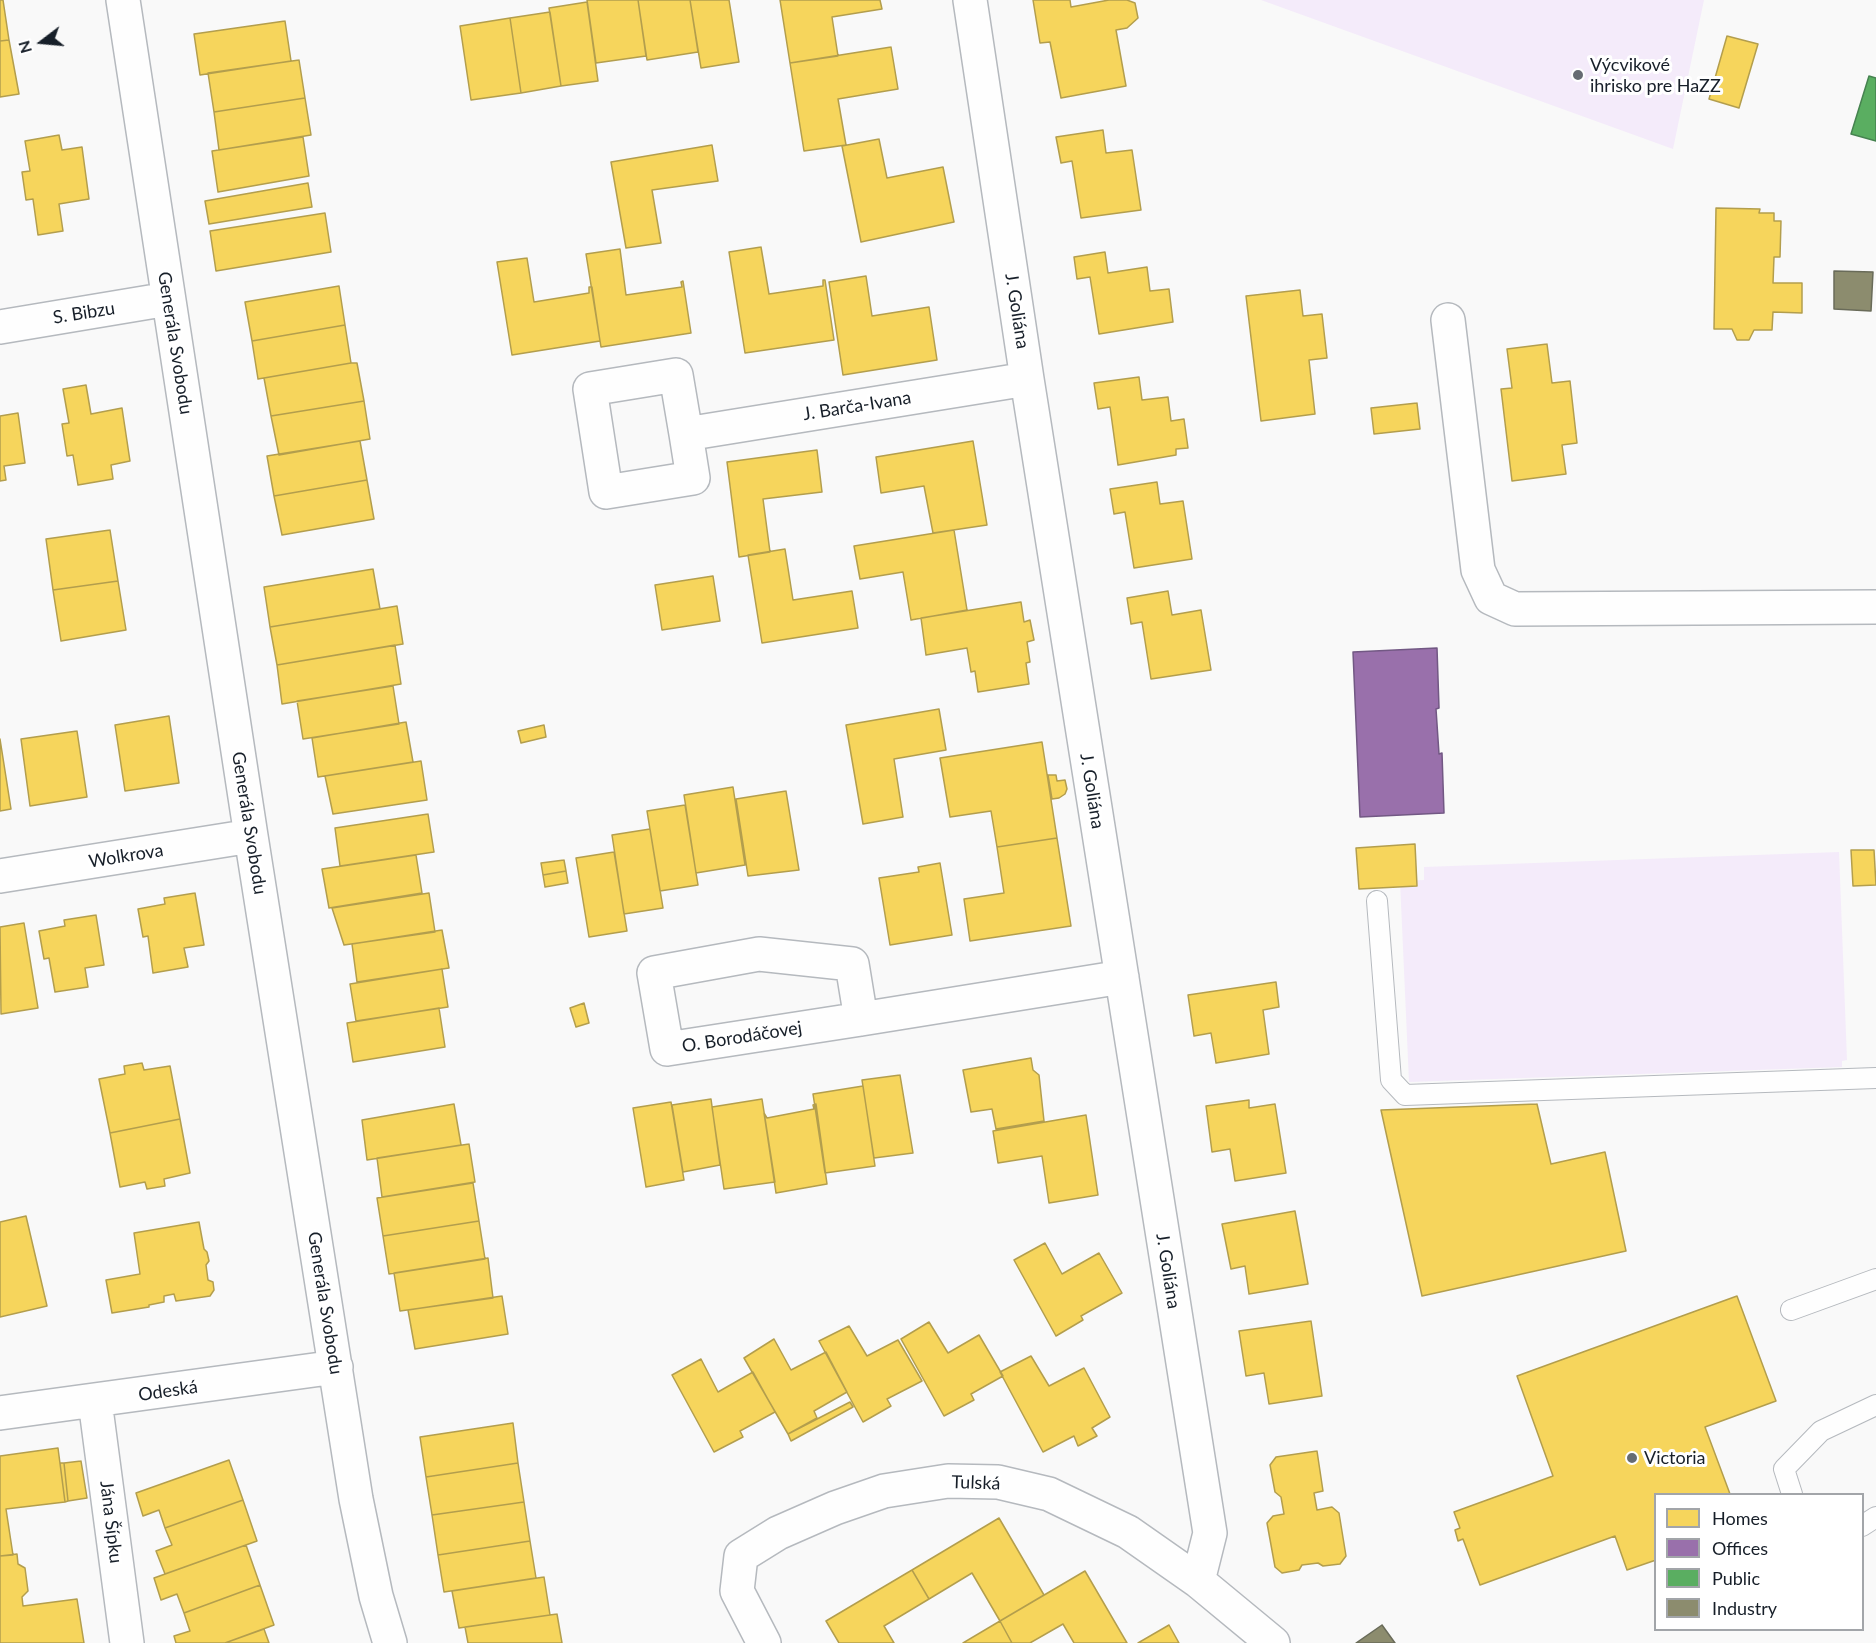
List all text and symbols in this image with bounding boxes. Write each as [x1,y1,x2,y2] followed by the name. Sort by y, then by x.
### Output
[12,12,72,72] north arrow
[13,39,35,56] text: N
[1590,54,1721,97] place label: Výcvikové ihrisko pre HaZZ
[1571,68,1585,82] marker: Výcvikové ihrisko pre HaZZ
[153,270,197,416] street label: Generála Svobodu
[1000,272,1034,350] street label: J. Goliána
[51,297,117,329] street label: S. Bibzu
[801,387,913,425] street label: J. Barča-Ivana
[227,750,271,896] street label: Generála Svobodu
[1075,752,1109,830] street label: J. Goliána
[87,839,165,873] street label: Wolkrova
[680,1017,804,1057] street label: O. Borodáčovej
[303,1230,347,1376] street label: Generála Svobodu
[1151,1232,1185,1310] street label: J. Goliána
[137,1376,199,1406] street label: Odeská
[1644,1447,1706,1469] place label: Victoria
[1625,1451,1639,1465] marker: Victoria
[951,1471,1001,1495] street label: Tulská
[95,1479,127,1565] street label: Jána Šípku
[1654,1493,1864,1631] legend
[1712,1507,1768,1529] text: Homes
[1712,1537,1768,1559] text: Offices
[1712,1567,1760,1589] text: Public
[1712,1597,1777,1619] text: Industry

